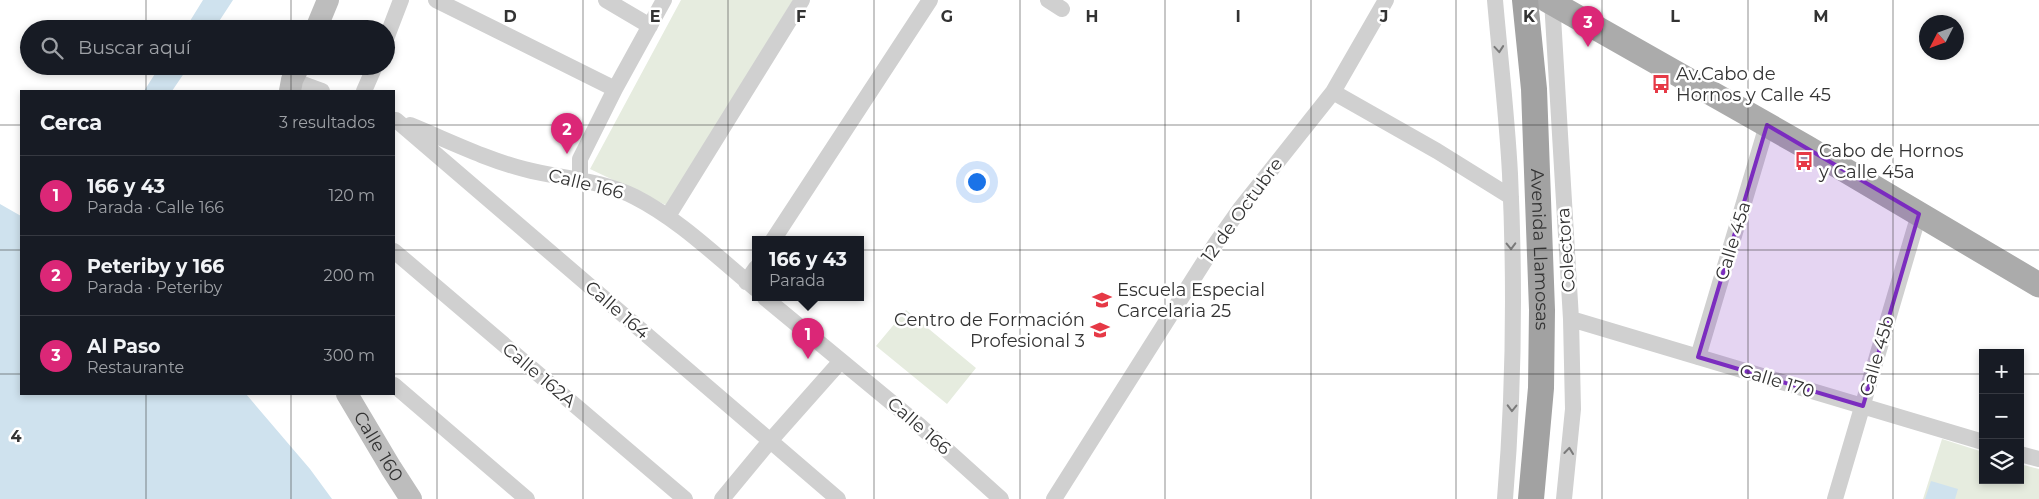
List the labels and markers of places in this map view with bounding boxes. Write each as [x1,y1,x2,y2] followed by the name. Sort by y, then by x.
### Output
[1572,6,1604,47] pin: 3
[1676,63,1831,106] place label: Av.Cabo de Hornos y Calle 45
[1650,73,1672,95] bus stop icon: Av.Cabo de Hornos y Calle 45
[551,113,583,154] pin: 2
[1818,140,1964,183] place label: Cabo de Hornos y Calle 45a
[1793,150,1815,172] bus stop icon: Cabo de Hornos y Calle 45a
[1117,279,1265,322] place label: Escuela Especial Carcelaria 25
[1091,289,1113,311] school or university icon: Escuela Especial Carcelaria 25
[894,309,1085,352] place label: Centro de Formación Profesional 3
[792,318,824,359] pin: 1
[1089,319,1111,341] school or university icon: Centro de Formación Profesional 3

